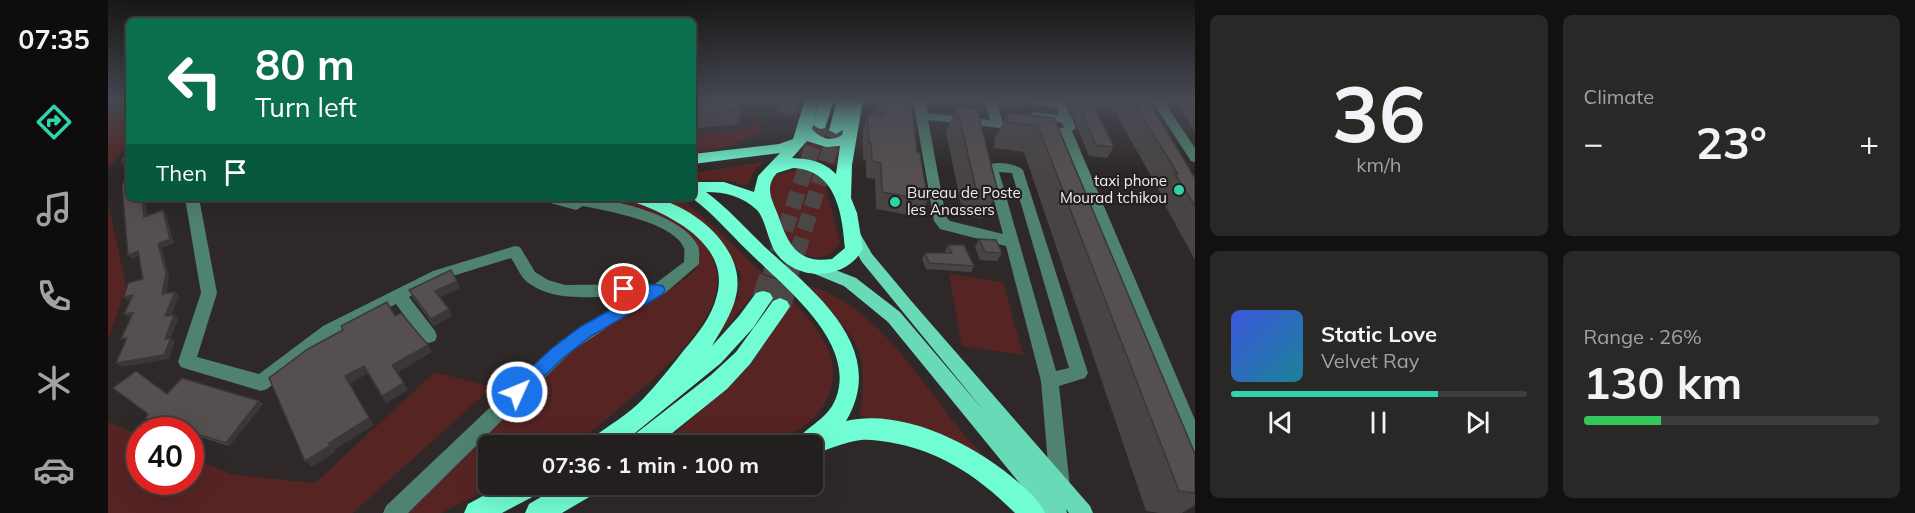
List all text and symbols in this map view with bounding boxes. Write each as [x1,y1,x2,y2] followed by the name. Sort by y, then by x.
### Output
[18,22,90,56] text: 07:35
[255,38,355,91] text: 80 m
[156,42,234,120] icon: left
[1332,64,1426,162] text: 36
[1584,84,1654,109] text: Climate
[255,90,357,124] text: Turn left
[33,101,75,143] icon: directions
[1696,114,1767,170] text: 23°
[1584,122,1603,163] text: −
[1859,122,1879,163] text: +
[1356,152,1401,177] text: km/h
[219,156,252,189] icon: arrive
[156,159,207,187] text: Then
[1060,171,1167,207] place label: taxi phone Mourad tchikou
[907,183,1021,219] place label: Bureau de Poste les Anassers
[1172,183,1186,197] marker: taxi phone Mourad tchikou
[33,188,75,230] icon: music
[888,195,902,209] marker: Bureau de Poste les Anassers
[598,263,649,314] pin
[607,272,640,305] icon: arrive
[33,275,75,317] icon: phone
[1321,320,1437,348] text: Static Love
[1584,324,1702,349] text: Range · 26%
[1321,348,1419,373] text: Velvet Ray
[1584,354,1742,410] text: 130 km
[485,360,549,424] position arrow
[33,362,75,404] icon: climate
[1264,406,1297,439] icon: previous
[1362,406,1395,439] icon: pause
[1461,406,1494,439] icon: next
[126,417,204,495] speed limit sign: 40
[33,449,75,491] icon: car
[542,451,759,479] text: 07:36 · 1 min · 100 m

